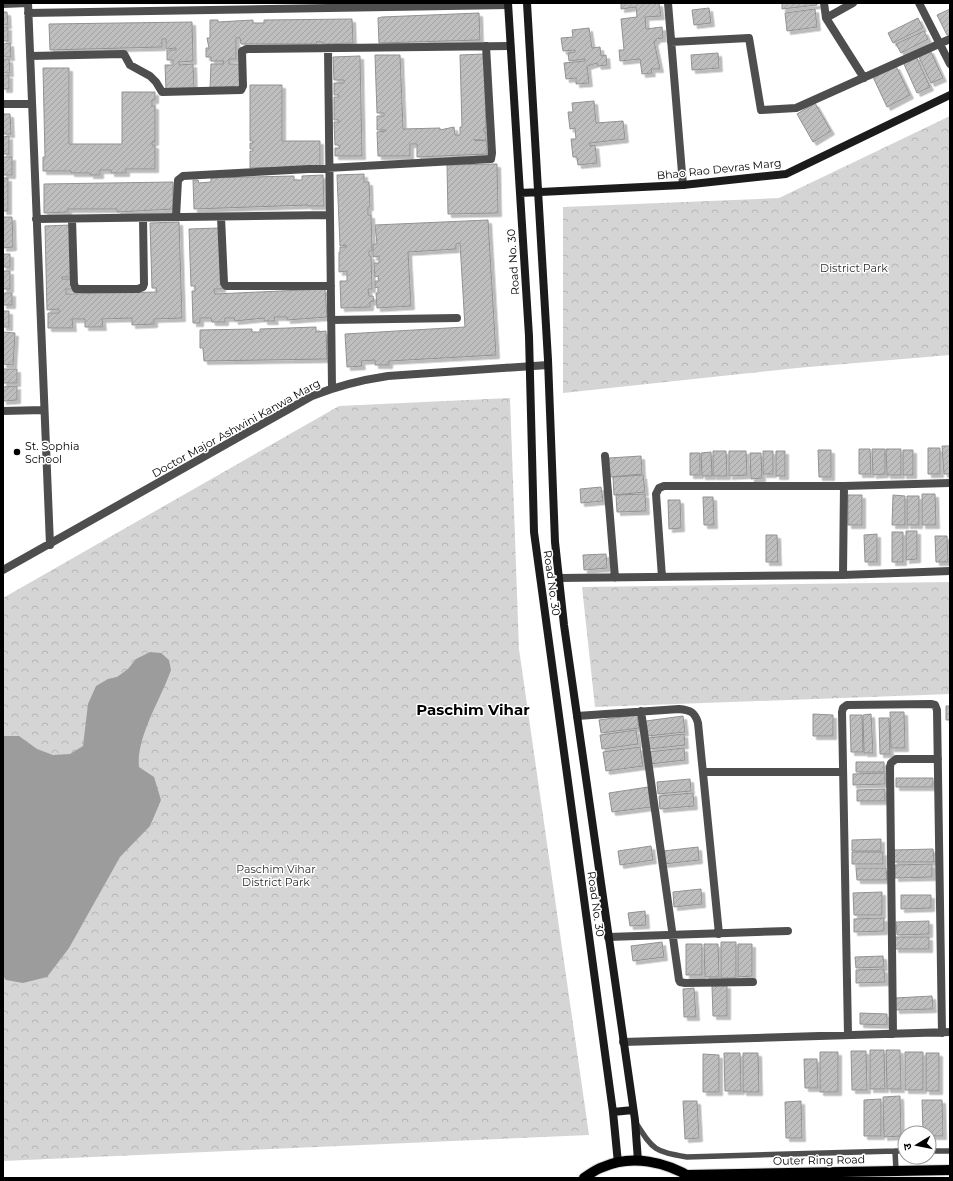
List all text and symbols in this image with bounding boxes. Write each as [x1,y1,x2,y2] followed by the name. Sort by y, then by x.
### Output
[656,155,782,183] street label: Bhao Rao Devras Marg
[504,229,522,295] street label: Road No. 30
[820,261,888,275] park label: District Park
[149,376,323,480] street label: Doctor Major Ashwini Kanwa Marg
[25,439,80,466] place label: St. Sophia School
[12,447,22,457] marker: St. Sophia School
[540,549,564,617] street label: Road No. 30
[416,700,530,719] district label: Paschim Vihar
[236,862,316,889] park label: Paschim Vihar District Park
[584,870,608,938] street label: Road No. 30
[897,1125,937,1165] north arrow
[900,1142,915,1151] text: उ
[773,1152,865,1168] street label: Outer Ring Road

